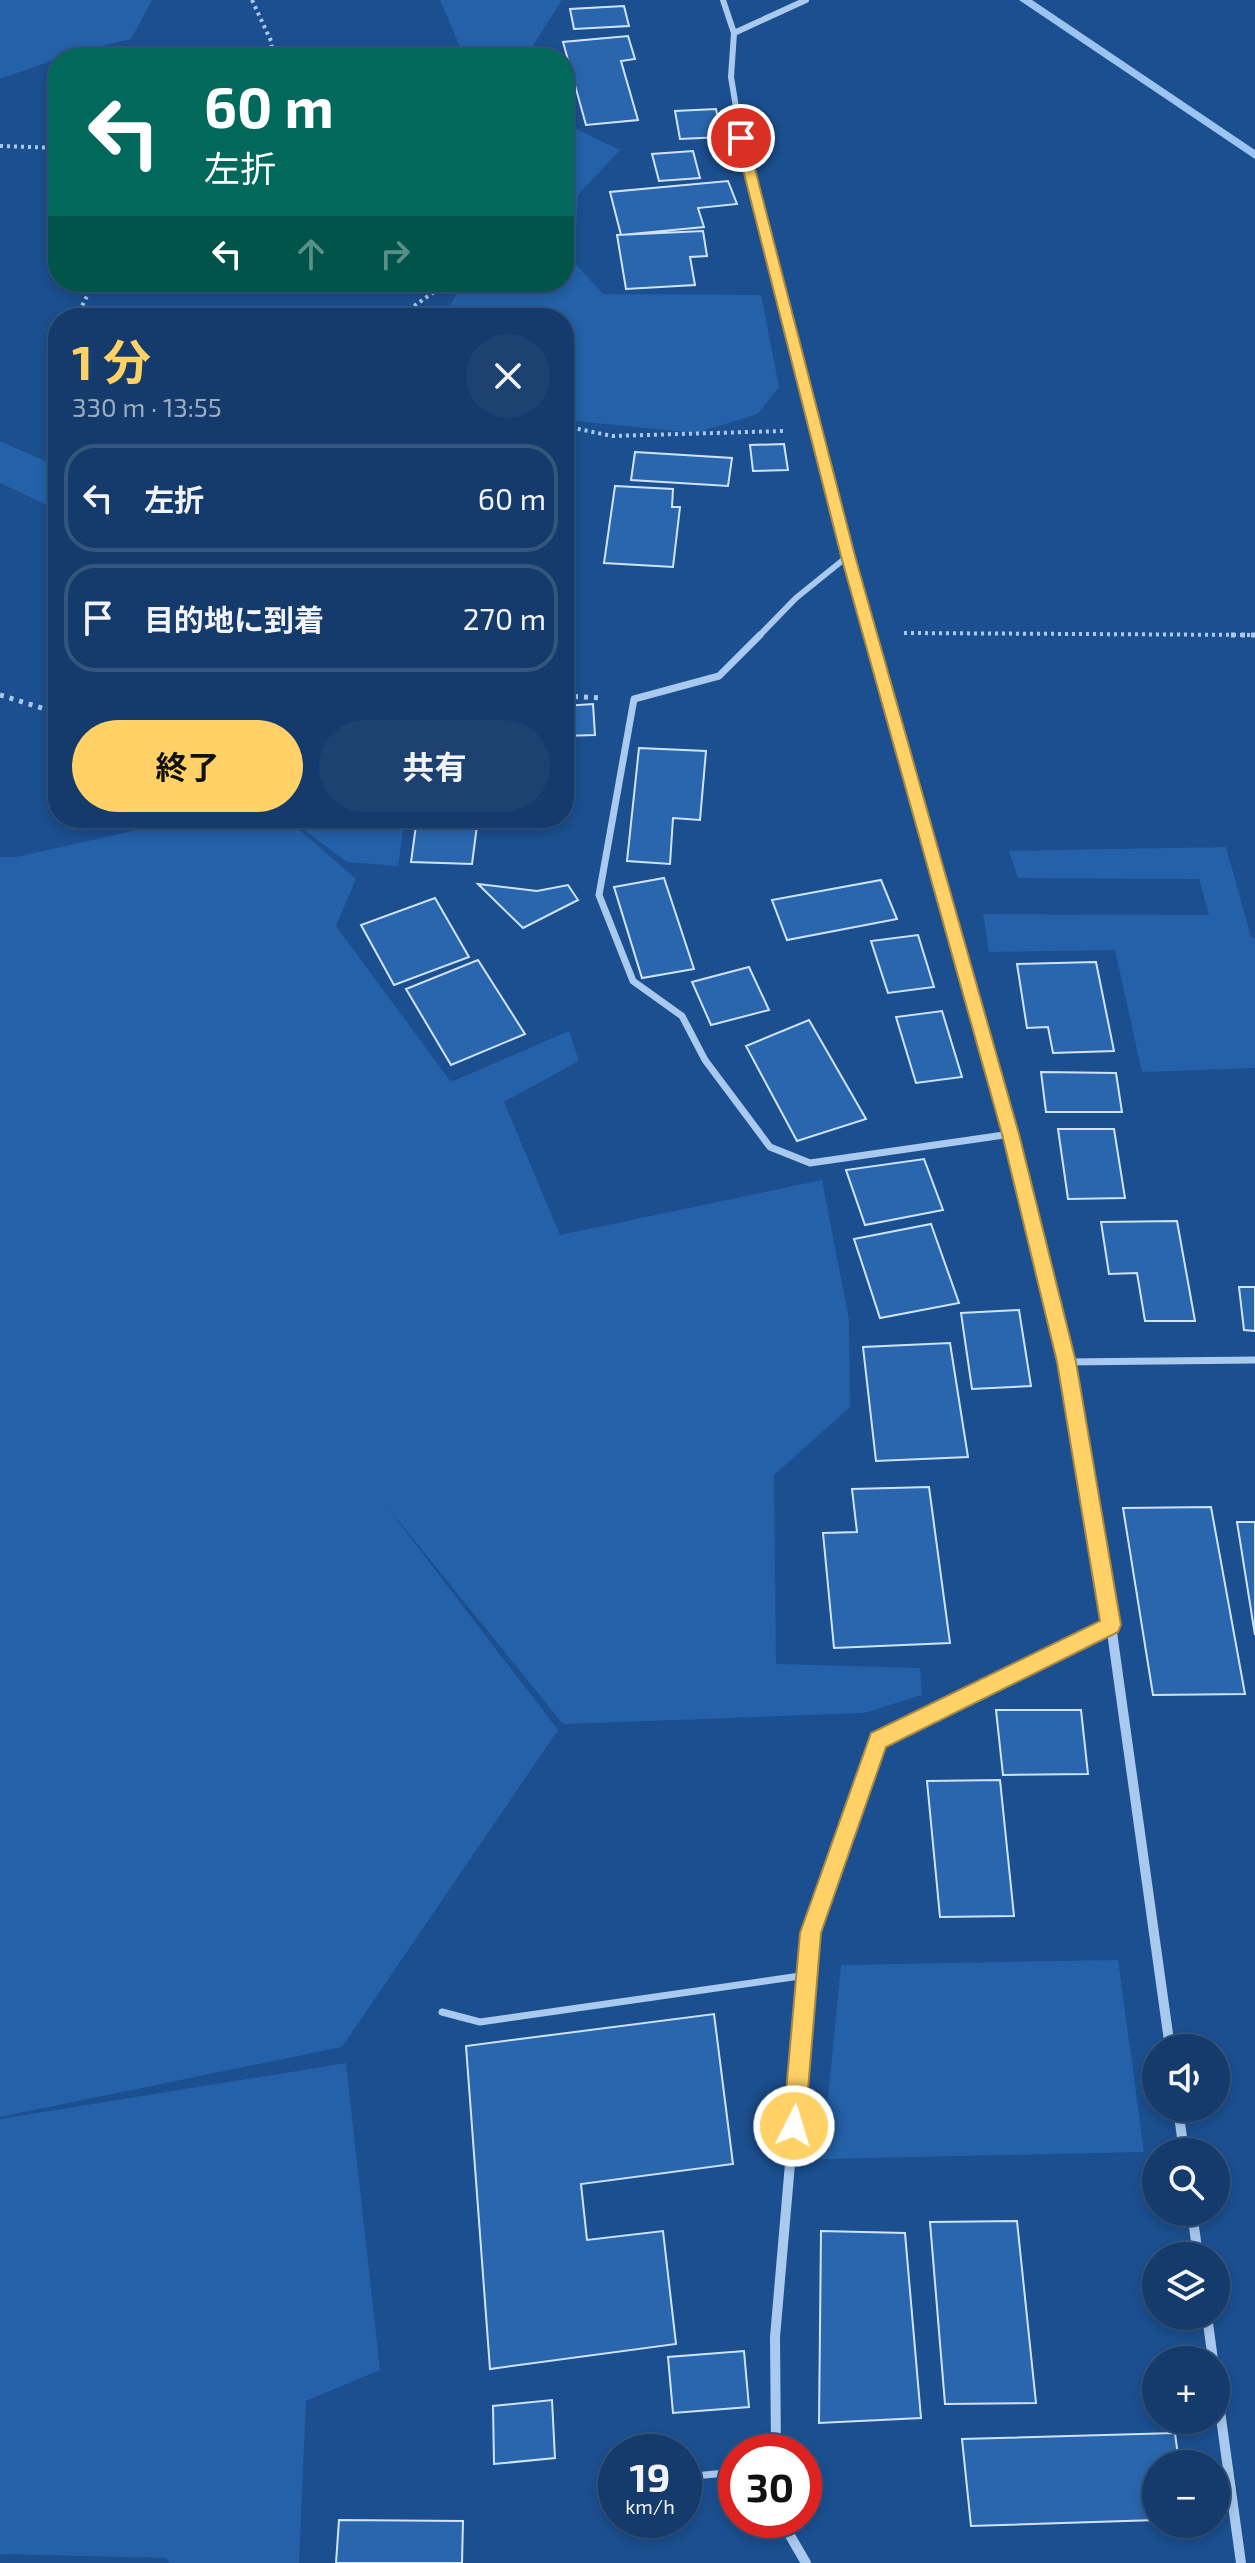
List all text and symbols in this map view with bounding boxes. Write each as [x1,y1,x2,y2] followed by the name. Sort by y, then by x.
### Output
[204,72,334,139] text: 60 m
[72,80,176,184] icon: left
[707,104,775,172] pin
[719,116,763,160] icon: arrive
[204,146,276,189] text: 左折
[205,232,249,276] icon: left
[289,232,333,276] icon: ahead
[373,232,417,276] icon: right
[72,332,151,390] text: 1 分
[466,334,550,418] button: close
[72,391,222,422] text: 330 m · 13:55
[76,476,120,520] icon: left
[478,480,546,516] text: 60 m
[144,481,204,517] text: 左折
[76,596,120,640] icon: arrive
[463,600,546,636] text: 270 m
[144,601,324,637] text: 目的地に到着
[72,720,303,812] button: 終了
[319,720,550,812] button: 共有
[1142,2034,1230,2538] map controls
[1142,2034,1230,2122] button: sound
[752,2084,836,2168] position arrow
[1142,2138,1230,2226] button: search
[1142,2242,1230,2330] button: layers
[1142,2346,1230,2434] button: +
[718,2434,822,2538] speed limit sign: 30
[1142,2450,1230,2538] button: −
[630,2452,670,2500] text: 19
[625,2494,675,2518] text: km/h

